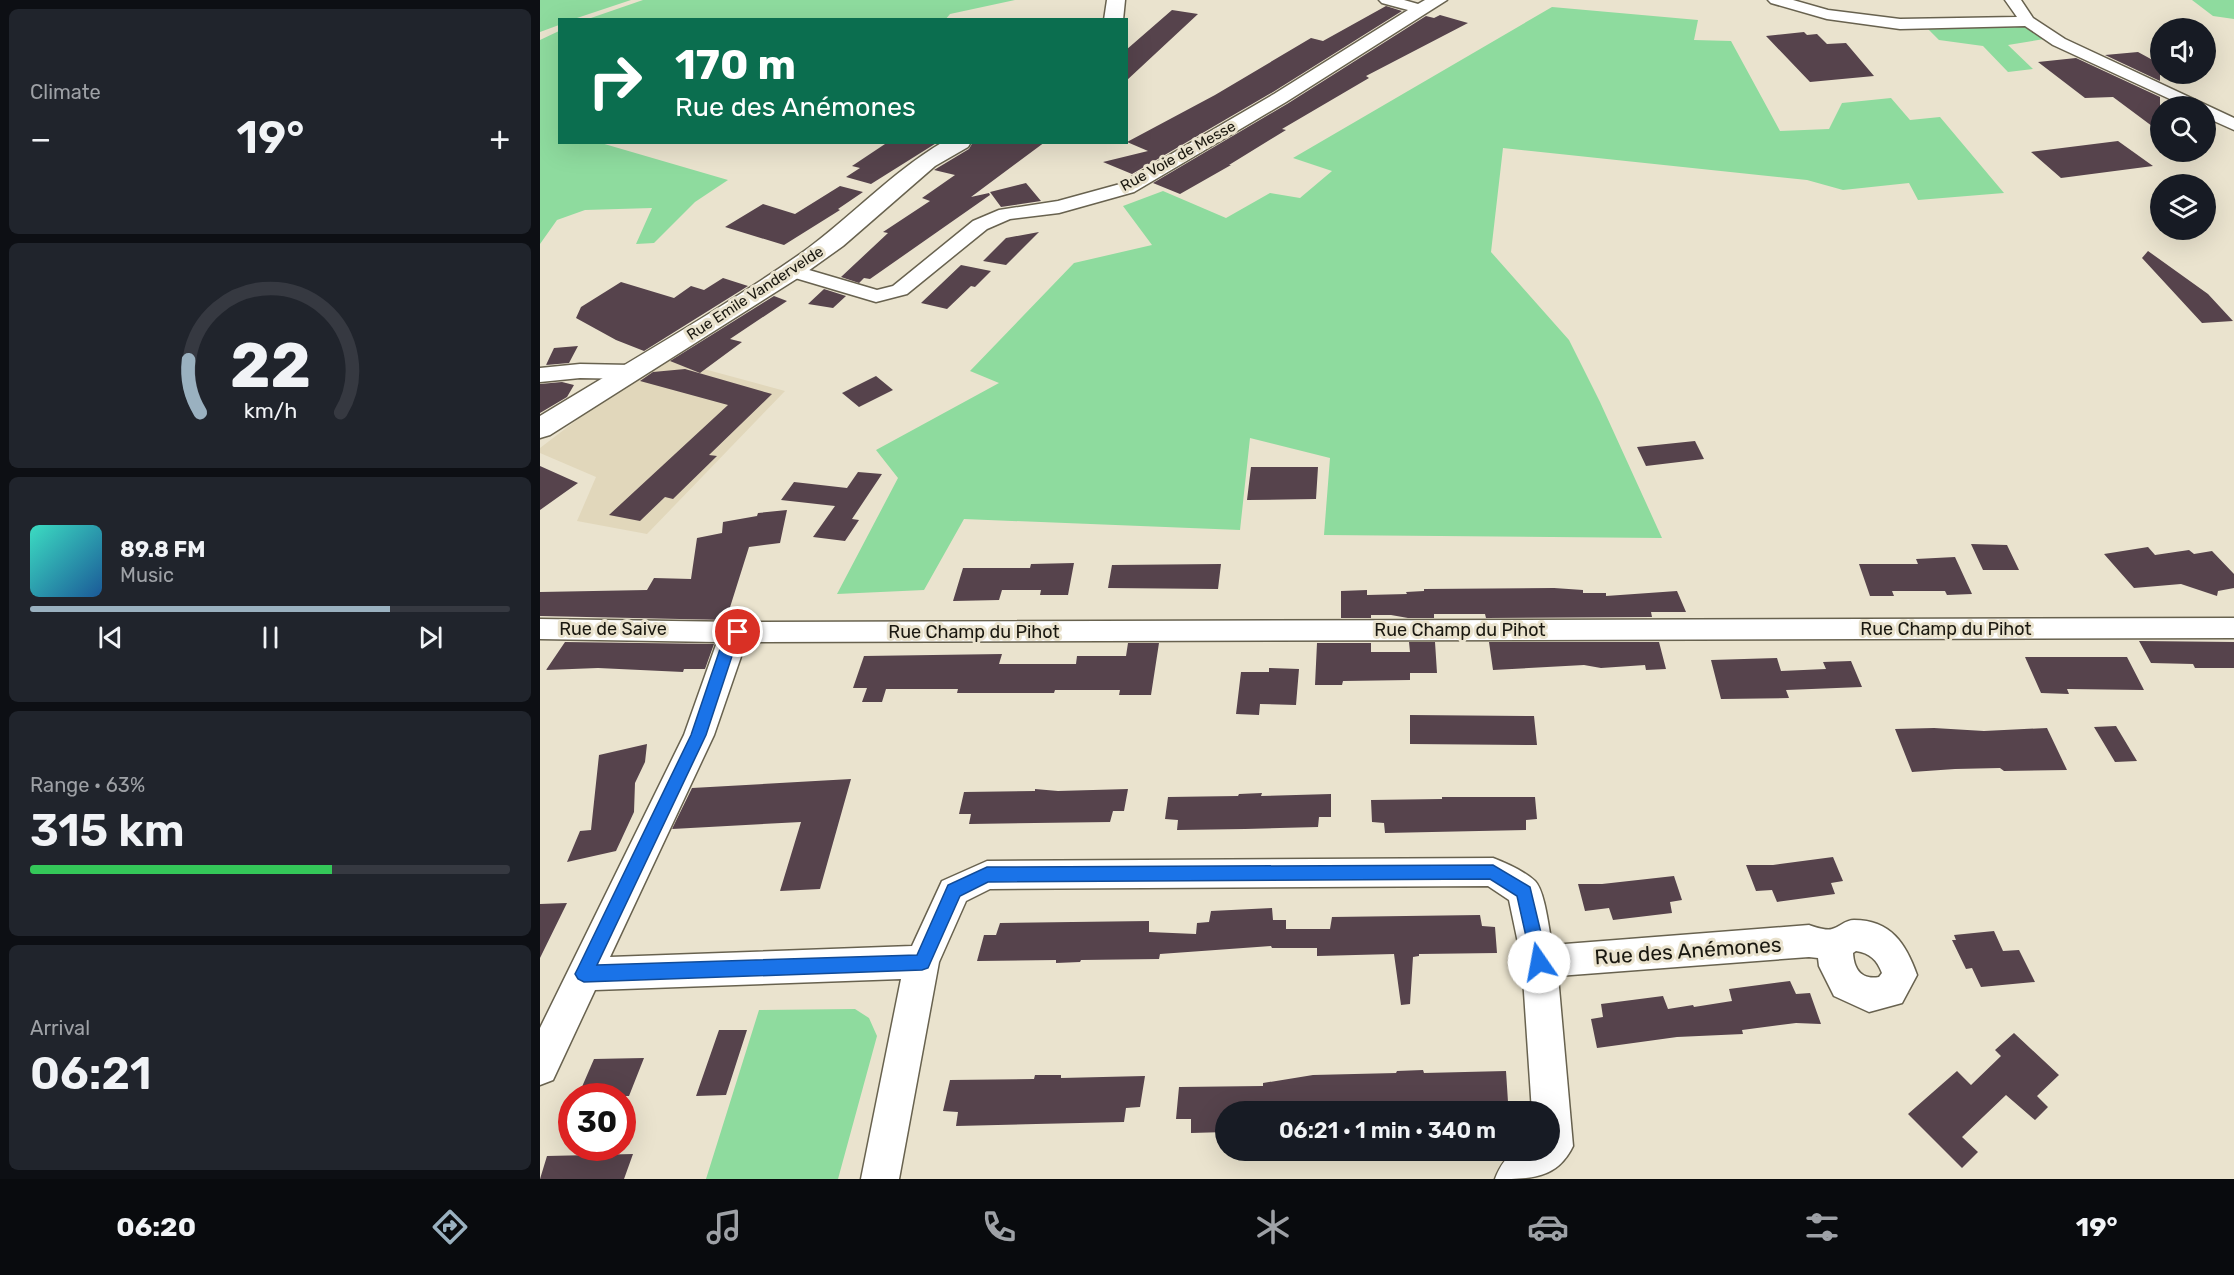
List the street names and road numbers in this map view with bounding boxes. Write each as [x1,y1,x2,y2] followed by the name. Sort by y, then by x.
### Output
[1117,117,1239,195] street label: Rue Voie de Messe
[683,242,827,344] street label: Rue Emile Vandervelde
[559,618,667,640] street label: Rue de Saive
[1860,618,2032,640] street label: Rue Champ du Pihot
[1374,619,1546,641] street label: Rue Champ du Pihot
[888,621,1060,643] street label: Rue Champ du Pihot
[1594,931,1782,970] street label: Rue des Anémones

